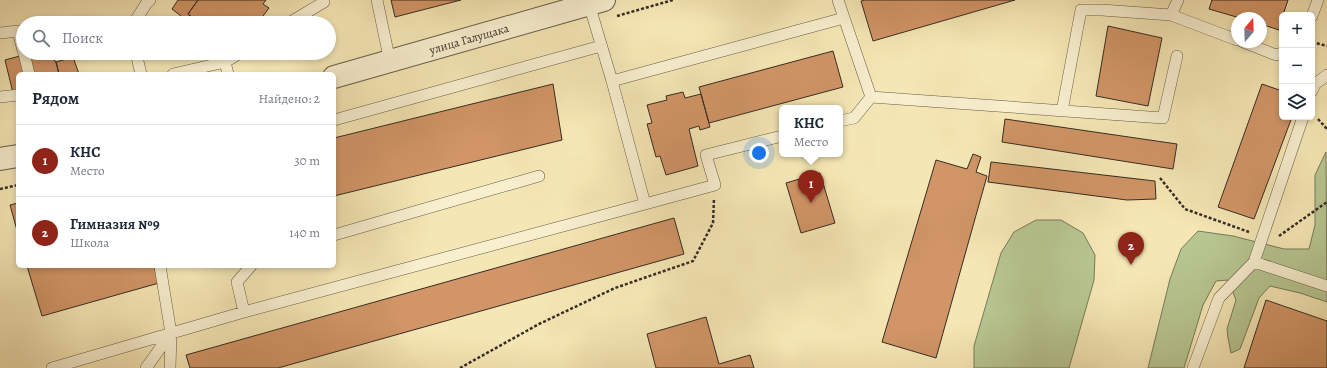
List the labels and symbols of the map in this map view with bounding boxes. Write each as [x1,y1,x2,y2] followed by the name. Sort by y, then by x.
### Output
[1231,12,1267,48] north arrow
[426,20,511,58] street label: улица Галущака
[749,143,769,163] your location
[798,170,824,203] pin: 1
[1118,232,1144,265] pin: 2

